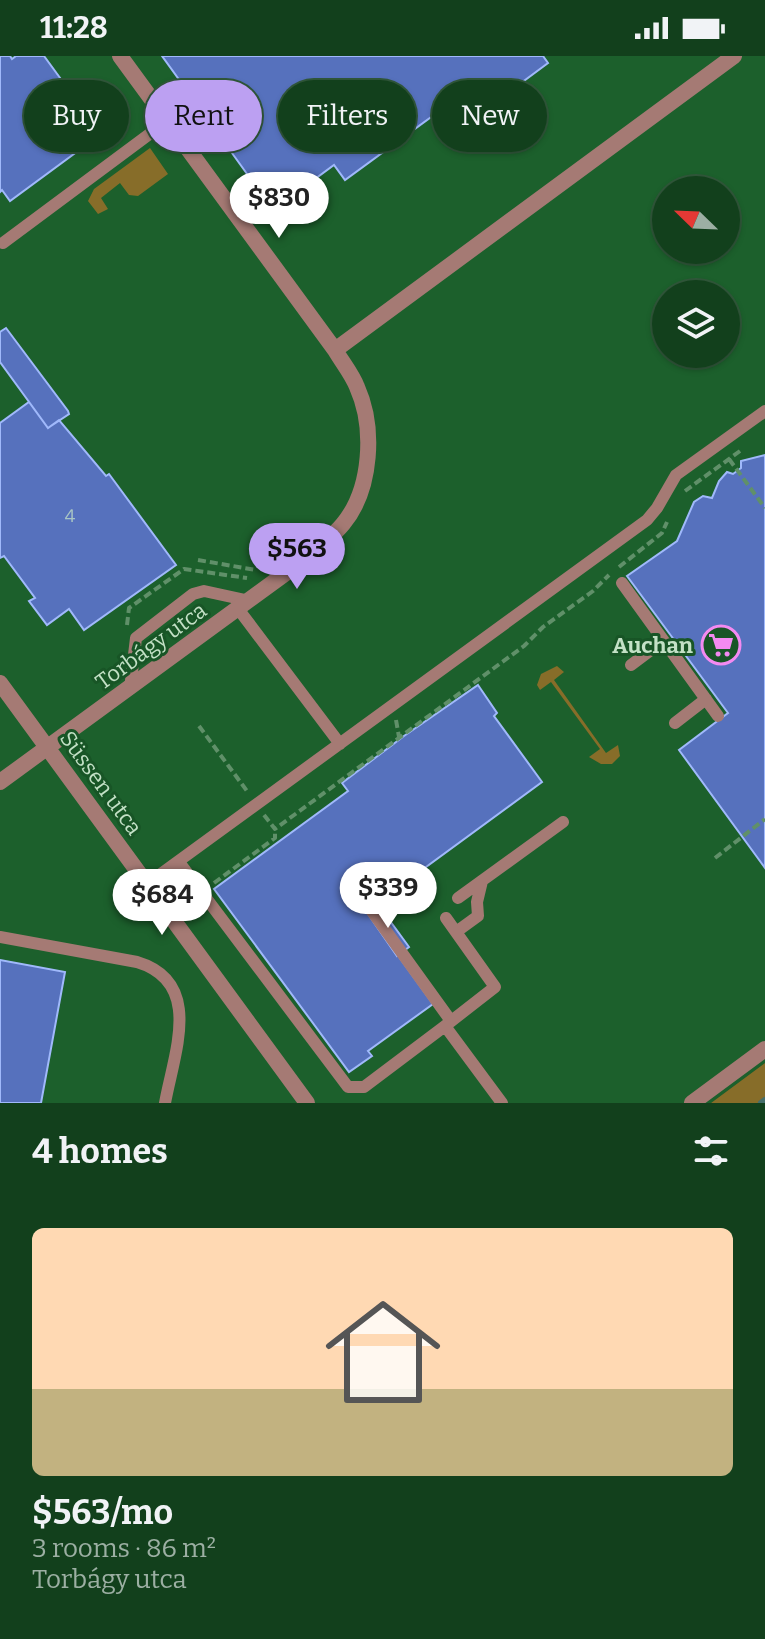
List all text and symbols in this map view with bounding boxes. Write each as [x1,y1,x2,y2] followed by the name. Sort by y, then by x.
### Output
[40,10,108,46] text: 11:28
[24,80,129,152] chip: Buy
[145,80,262,152] chip: Rent
[278,80,416,152] chip: Filters
[432,80,547,152] chip: New
[232,172,326,240] pin: $830
[652,176,740,264] north arrow
[652,176,740,368] map controls
[248,182,310,213] text: $830
[652,280,740,368] button: layers
[65,505,76,527] house number: 4
[250,523,344,591] pin: $563
[267,533,327,564] text: $563
[90,597,212,695] street label: Torbágy utca
[700,624,742,666] supermarket icon: Auchan
[612,632,693,659] place label: Auchan
[54,726,148,840] street label: Süssen utca
[341,862,435,930] pin: $339
[115,869,209,937] pin: $684
[358,872,418,903] text: $339
[131,879,193,910] text: $684
[689,1129,733,1173] icon: filters
[32,1131,168,1172] text: 4 homes
[311,1280,455,1424] icon: home
[32,1492,173,1533] text: $563/mo
[32,1533,216,1564] text: 3 rooms · 86 m²
[32,1564,187,1595] text: Torbágy utca

